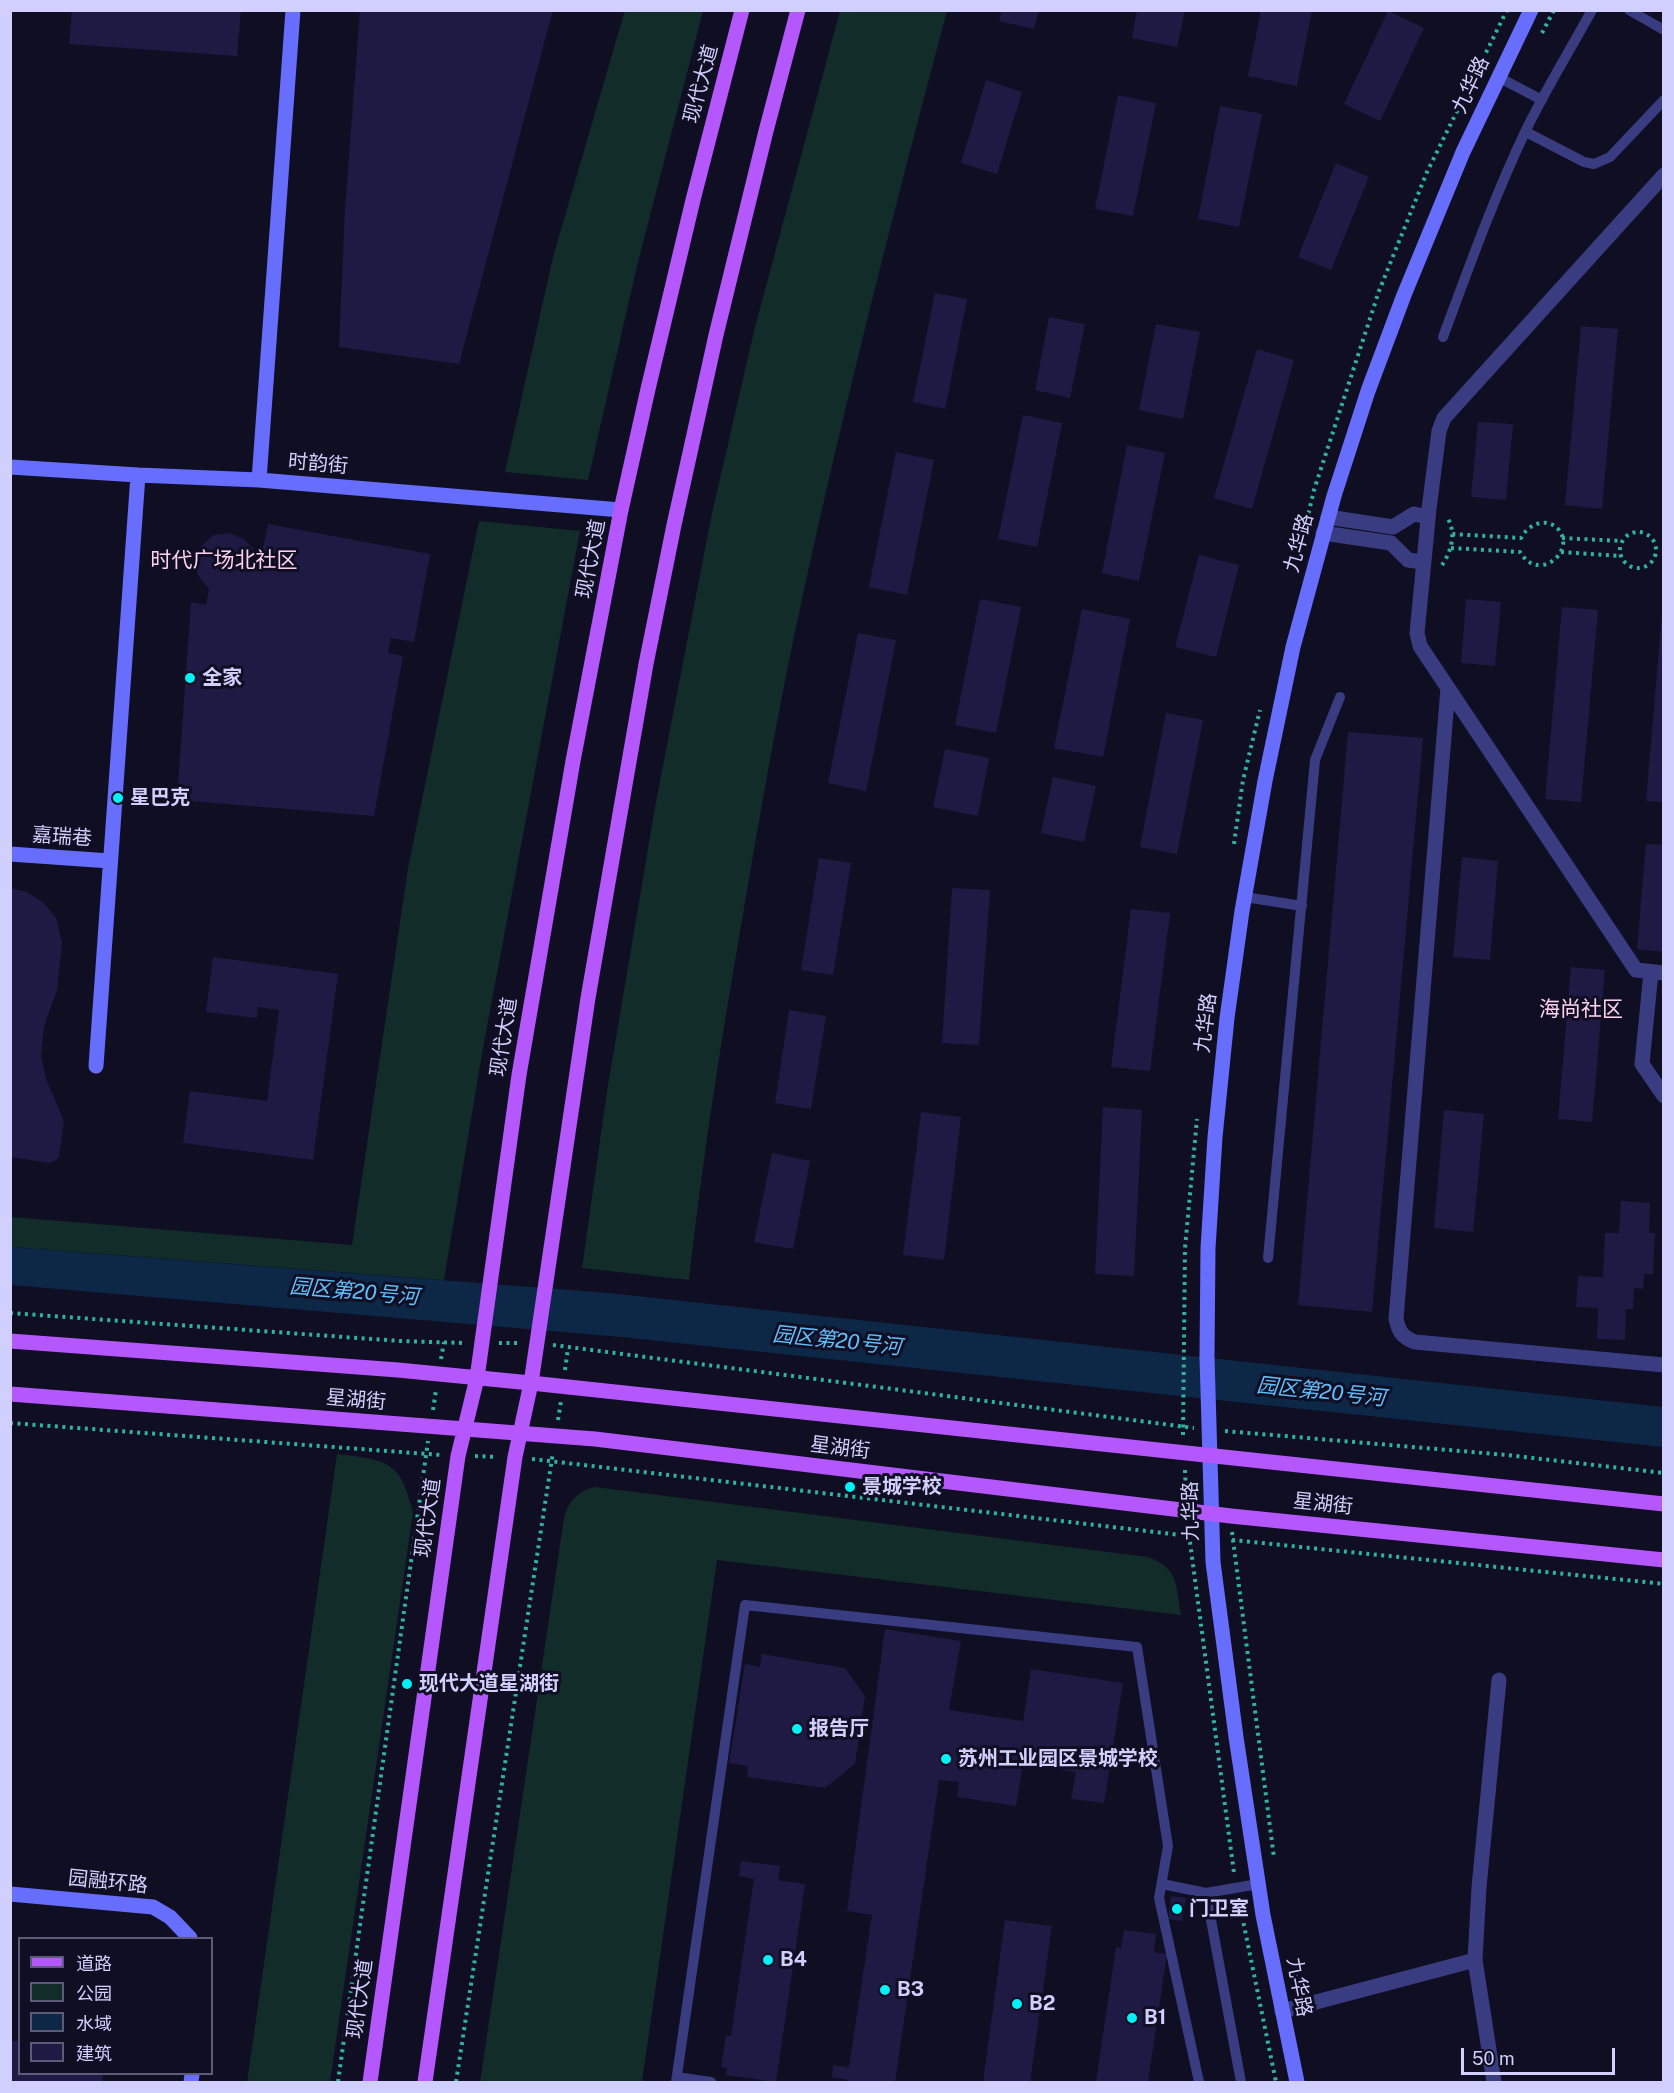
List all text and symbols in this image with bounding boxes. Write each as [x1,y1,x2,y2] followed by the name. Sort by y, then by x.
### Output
[679,42,723,126] street label: 现代大道
[1447,53,1495,117] street label: 九华路
[287,449,349,479] street label: 时韵街
[1280,511,1318,575] street label: 九华路
[572,517,610,601] street label: 现代大道
[151,548,297,574] district label: 时代广场北社区
[202,666,242,690] place label: 全家
[183,671,197,685] marker: 全家
[130,786,190,810] place label: 星巴克
[111,791,125,805] marker: 星巴克
[31,823,93,851] street label: 嘉瑞巷
[1190,992,1222,1054] street label: 九华路
[486,996,522,1078] street label: 现代大道
[1539,997,1623,1023] district label: 海尚社区
[288,1274,420,1310] water label: 园区第20号河
[771,1322,903,1360] water label: 园区第20号河
[1255,1373,1387,1411] water label: 园区第20号河
[325,1385,387,1415] street label: 星湖街
[809,1432,871,1464] street label: 星湖街
[862,1475,942,1499] place label: 景城学校
[411,1477,445,1559] street label: 现代大道
[843,1480,857,1494] marker: 景城学校
[1178,1481,1204,1541] street label: 九华路
[1292,1489,1354,1519] street label: 星湖街
[419,1672,559,1696] place label: 现代大道星湖街
[400,1677,414,1691] marker: 现代大道星湖街
[809,1717,869,1741] place label: 报告厅
[790,1722,804,1736] marker: 报告厅
[958,1747,1158,1771] place label: 苏州工业园区景城学校
[939,1752,953,1766] marker: 苏州工业园区景城学校
[67,1866,149,1898] street label: 园融环路
[1189,1897,1249,1921] place label: 门卫室
[1170,1902,1184,1916] marker: 门卫室
[18,1937,213,2075] legend
[780,1948,807,1972] place label: B4
[76,1953,112,1974] text: 道路
[761,1953,775,1967] marker: B4
[1281,1955,1317,2019] street label: 九华路
[343,1958,377,2040] street label: 现代大道
[897,1978,924,2002] place label: B3
[76,1983,112,2004] text: 公园
[878,1983,892,1997] marker: B3
[1029,1992,1055,2016] place label: B2
[1010,1997,1024,2011] marker: B2
[1144,2006,1166,2030] place label: B1
[1125,2011,1139,2025] marker: B1
[76,2013,112,2034] text: 水域
[1464,2036,1618,2074] scale bar
[76,2043,112,2064] text: 建筑
[1472,2048,1515,2069] text: 50 m

